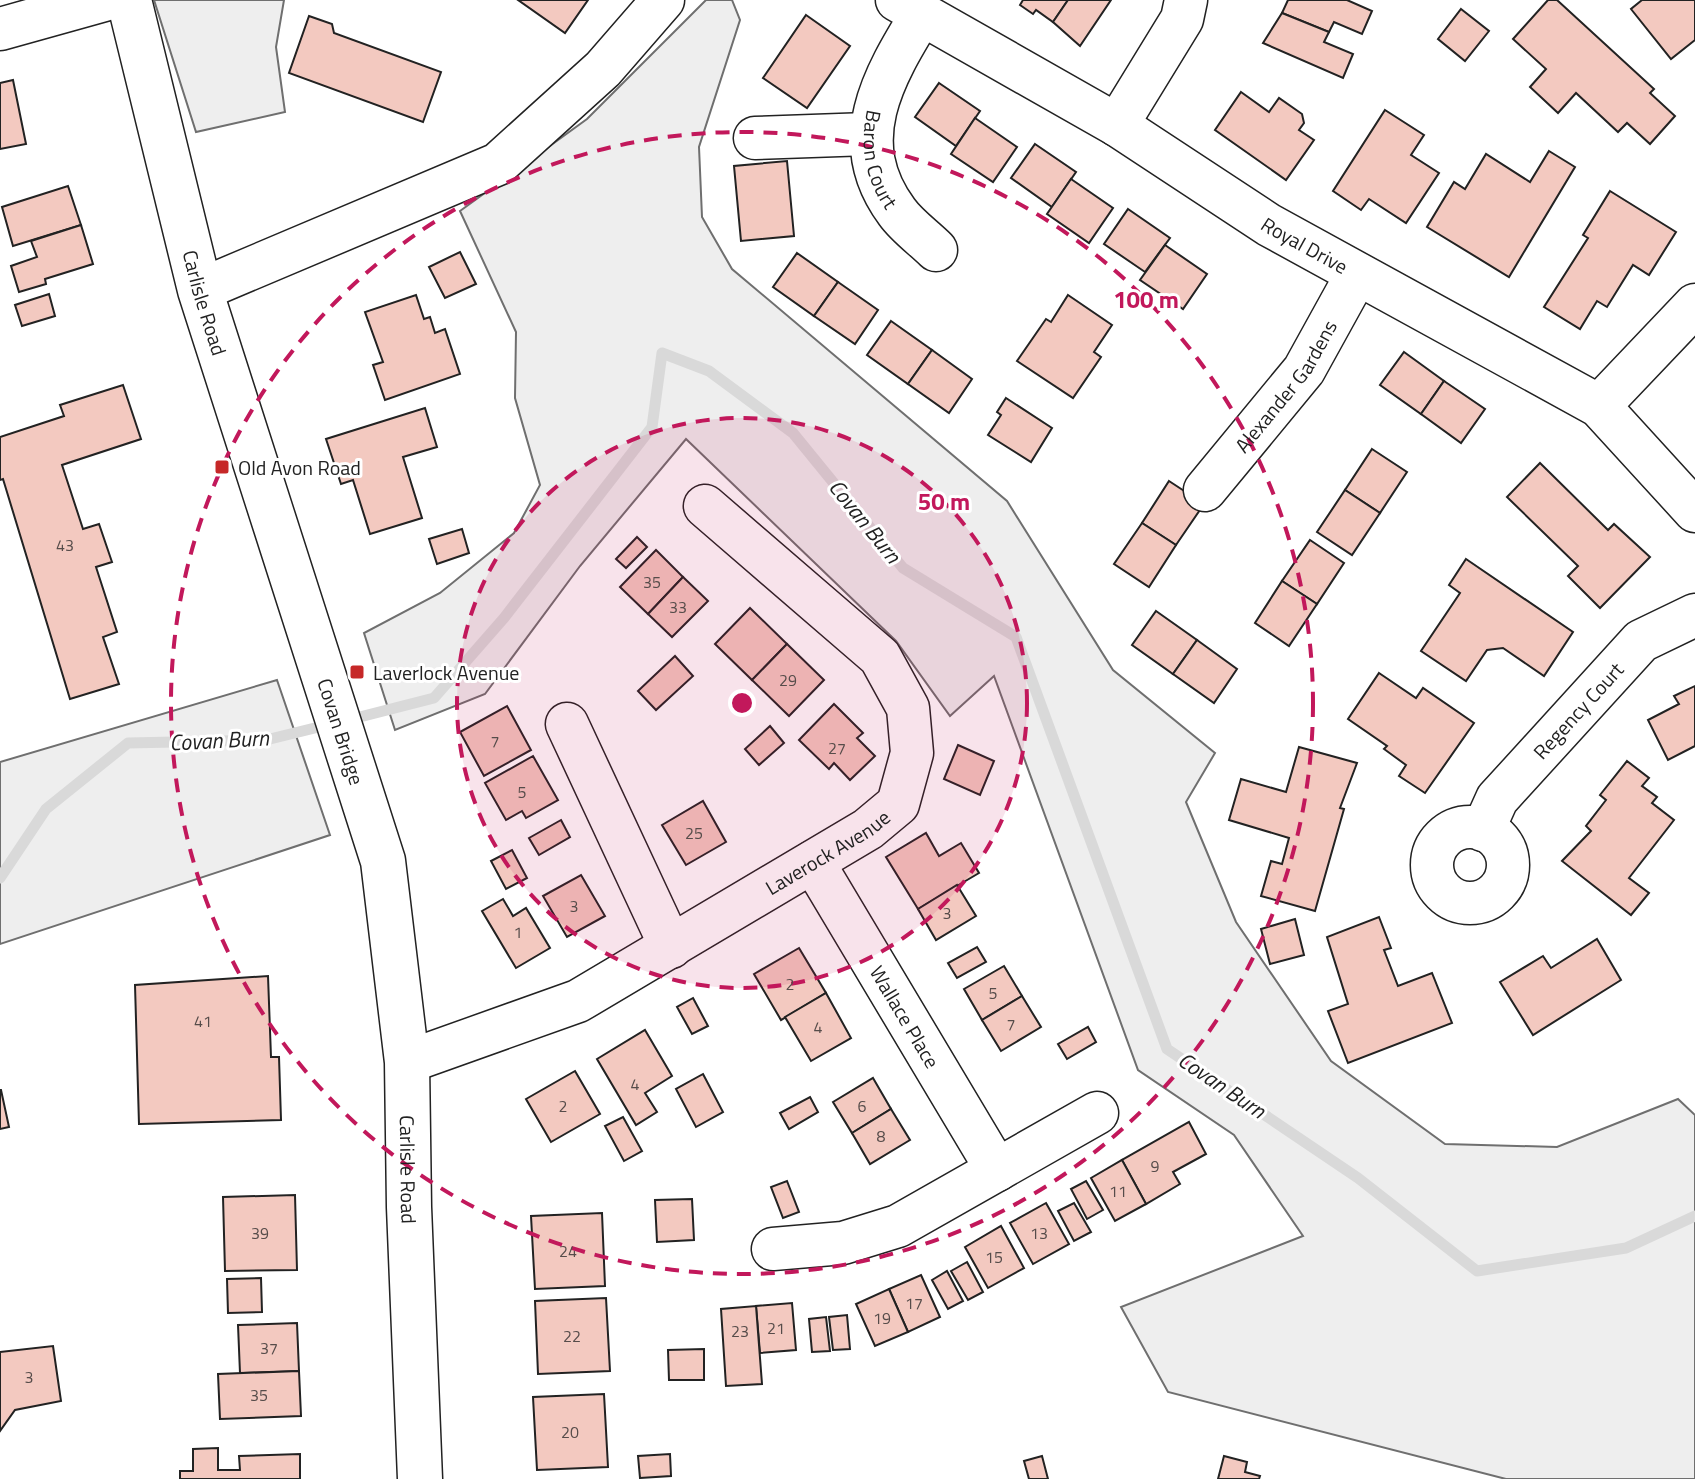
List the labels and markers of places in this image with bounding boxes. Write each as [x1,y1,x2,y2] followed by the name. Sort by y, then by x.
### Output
[238,452,361,483] place label: Old Avon Road
[213,458,231,476] marker: Old Avon Road
[373,657,519,688] place label: Laverlock Avenue
[348,663,366,681] marker: Laverlock Avenue
[728,689,756,717] centre of rings

